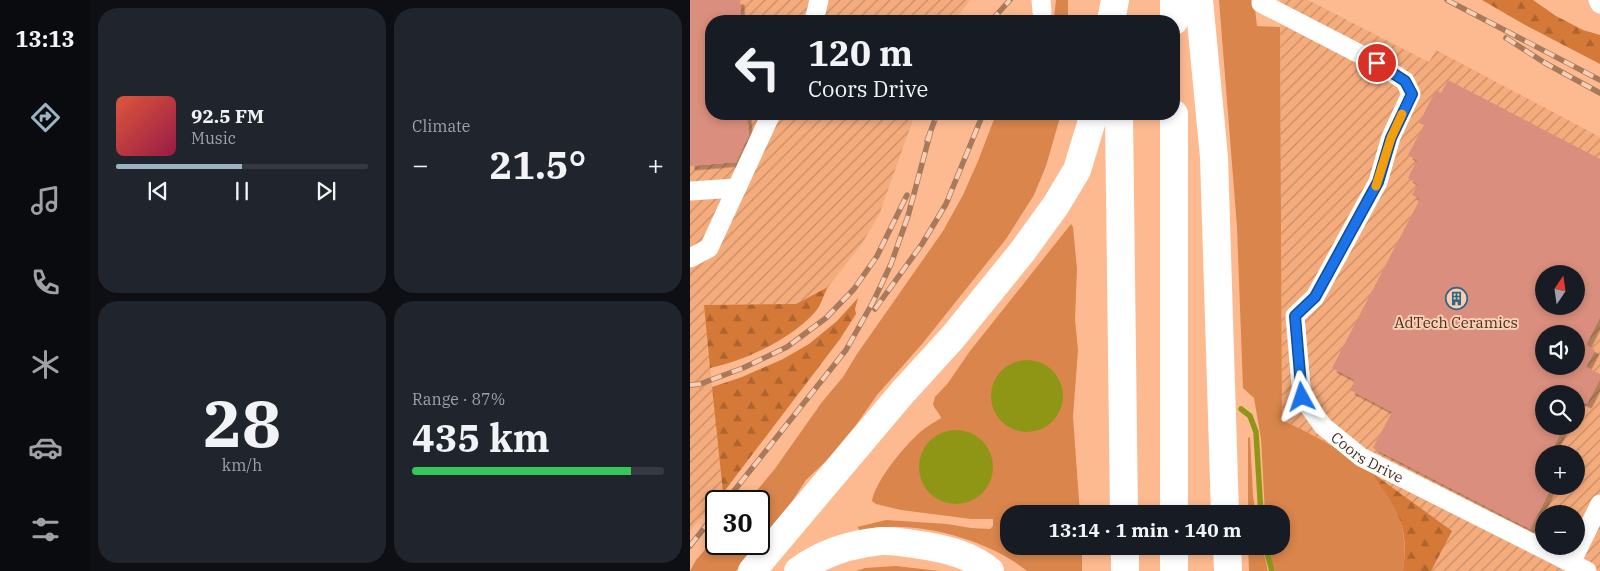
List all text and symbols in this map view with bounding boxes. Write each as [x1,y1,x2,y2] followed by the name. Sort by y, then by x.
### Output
[15,24,75,53] text: 13:13
[808,30,913,76] text: 120 m
[725,35,790,100] icon: left
[1356,42,1398,84] pin
[1363,49,1391,77] icon: arrive
[808,74,928,103] text: Coors Drive
[28,100,63,135] icon: directions
[191,104,264,128] text: 92.5 FM
[412,116,470,136] text: Climate
[191,128,236,148] text: Music
[490,140,586,189] text: 21.5°
[412,146,429,183] text: −
[647,146,664,183] text: +
[144,177,172,205] icon: previous
[228,177,256,205] icon: pause
[312,177,340,205] icon: next
[28,183,63,218] icon: music
[28,265,63,300] icon: phone
[1535,265,1585,315] north arrow
[1535,265,1585,555] map controls
[1444,287,1468,311] building icon: AdTech Ceramics
[1394,313,1518,332] place label: AdTech Ceramics
[1535,325,1585,375] button: sound
[28,347,63,382] icon: climate
[1275,370,1327,422] position arrow
[203,380,281,465] text: 28
[1535,385,1585,435] button: search
[412,389,505,409] text: Range · 87%
[412,413,550,462] text: 435 km
[1328,427,1407,487] street label: Coors Drive
[28,430,63,465] icon: car
[1535,445,1585,495] button: +
[222,455,262,475] text: km/h
[705,490,770,555] speed limit sign: 30
[1535,505,1585,555] button: −
[28,512,63,547] icon: filters
[1049,518,1241,542] text: 13:14 · 1 min · 140 m

